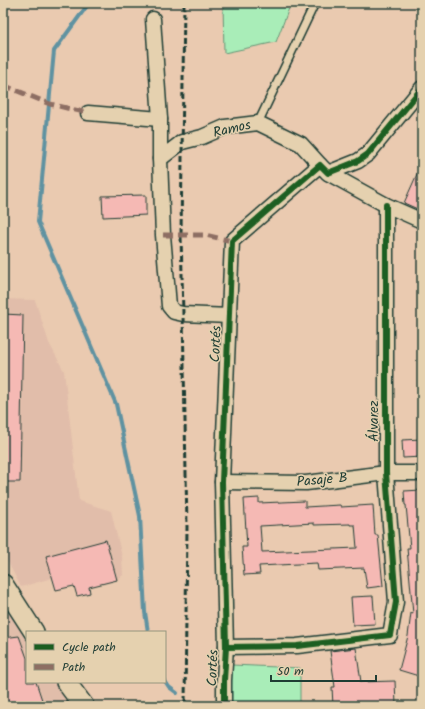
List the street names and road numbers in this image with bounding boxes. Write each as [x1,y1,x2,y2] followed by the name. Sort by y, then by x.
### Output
[211,114,253,144] street label: Ramos
[204,325,228,363] street label: Cortés
[363,400,385,442] street label: Álvarez
[296,467,348,493] street label: Pasaje B
[201,649,225,687] street label: Cortés

